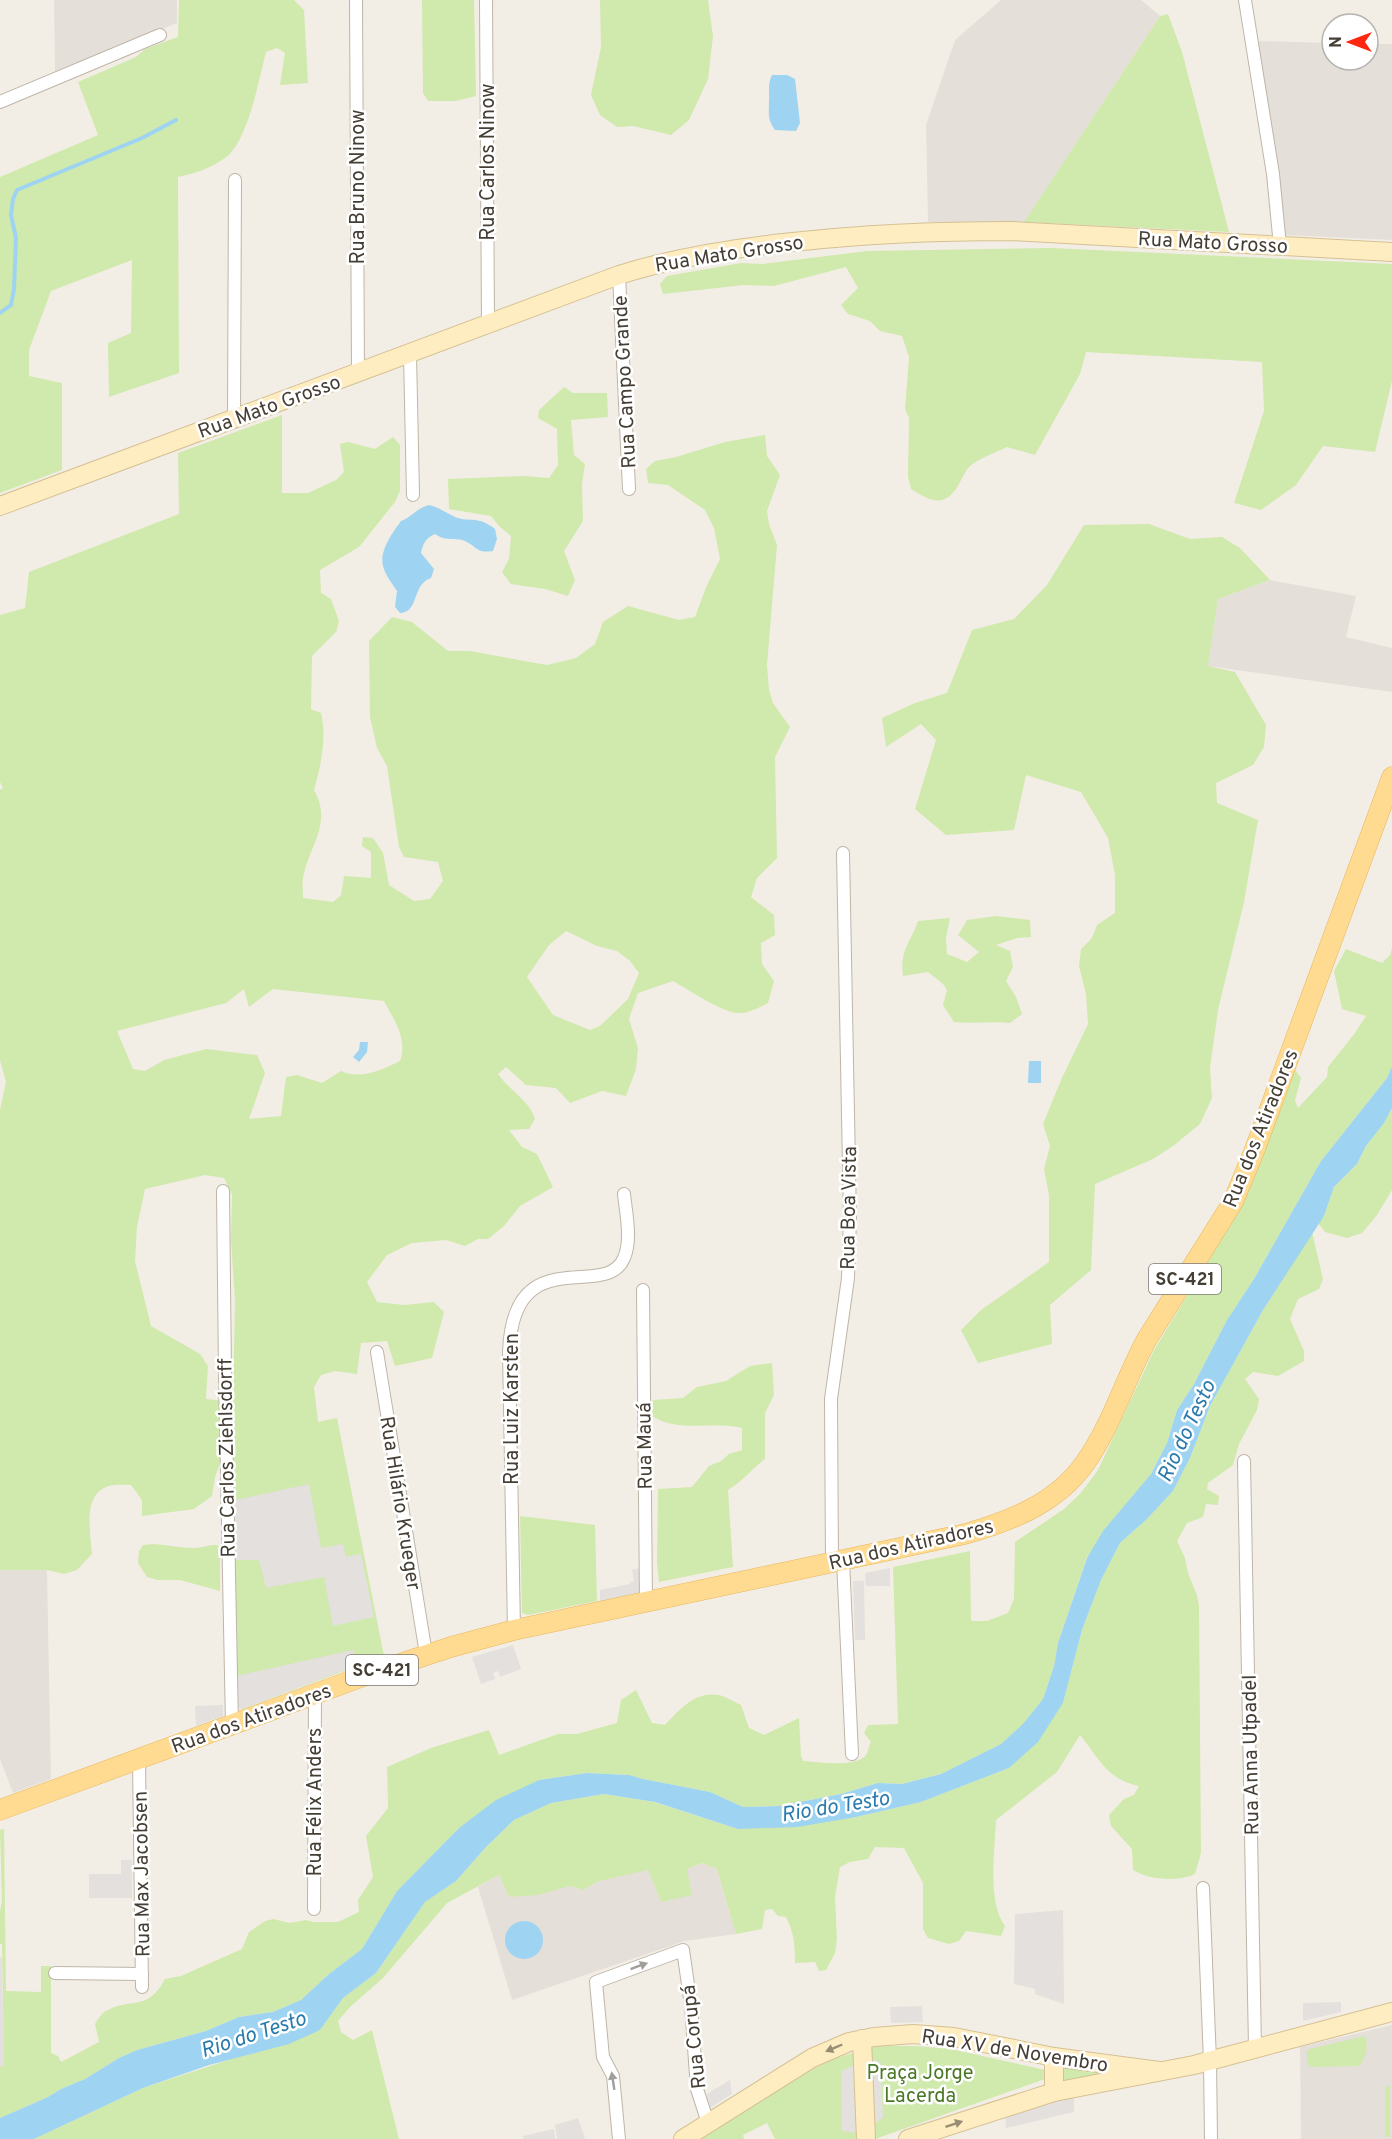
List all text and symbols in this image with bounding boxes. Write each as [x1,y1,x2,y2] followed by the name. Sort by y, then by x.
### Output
[1320,12,1380,72] north arrow
[1327,36,1347,48] text: N
[476,83,502,241] street label: Rua Carlos Ninow
[346,109,372,265] street label: Rua Bruno Ninow
[1137,227,1289,261] street label: Rua Mato Grosso
[653,230,806,280] street label: Rua Mato Grosso
[608,295,644,469] street label: Rua Campo Grande
[195,370,345,446] street label: Rua Mato Grosso
[1218,1046,1305,1212] street label: Rua dos Atiradores
[836,1146,864,1270] street label: Rua Boa Vista
[1149,1264,1221,1294] road number: SC-421
[500,1333,526,1485] street label: Rua Luiz Karsten
[213,1358,243,1558] street label: Rua Carlos Ziehlsdorff
[1152,1376,1223,1487] water label: Rio do Testo
[632,1402,660,1490] street label: Rua Mauá
[372,1414,426,1592] street label: Rua Hilário Krueger
[826,1514,996,1578] street label: Rua dos Atiradores
[346,1655,418,1685] road number: SC-421
[1238,1674,1266,1836] street label: Rua Anna Utpadel
[168,1679,335,1761] street label: Rua dos Atiradores
[303,1728,329,1876] street label: Rua Félix Anders
[779,1785,892,1829] water label: Rio do Testo
[129,1791,157,1957] street label: Rua Max Jacobsen
[630,1960,648,1970] one-way arrow
[677,1983,713,2090] street label: Rua Corupá
[197,2005,310,2065] water label: Rio do Testo
[920,2024,1110,2080] street label: Rua XV de Novembro
[825,2043,843,2053] one-way arrow
[867,2061,974,2110] park label: Praça Jorge Lacerda
[608,2071,617,2090] one-way arrow
[945,2118,963,2128] one-way arrow

